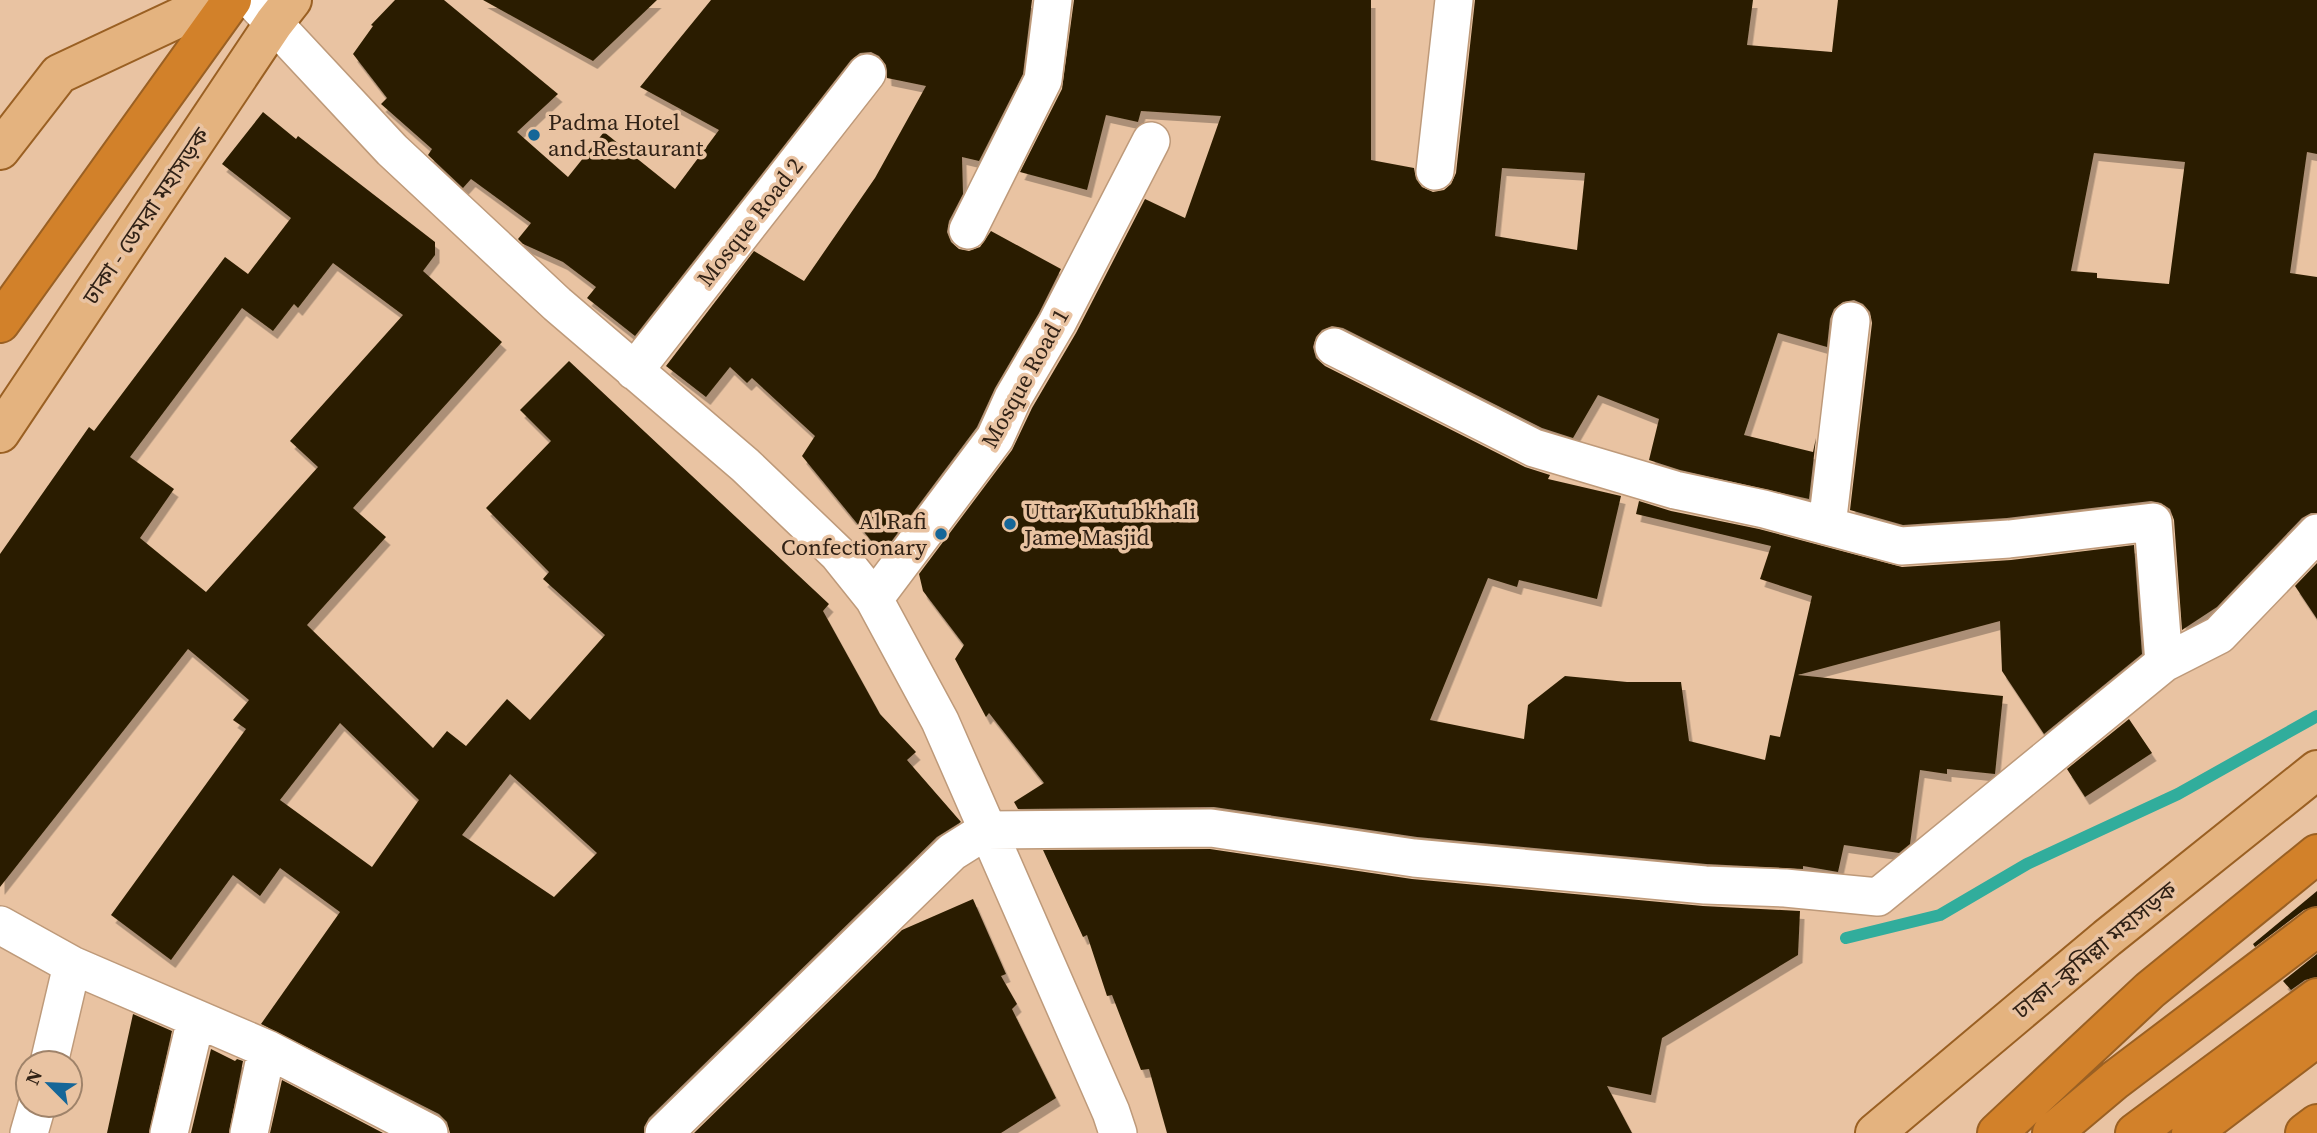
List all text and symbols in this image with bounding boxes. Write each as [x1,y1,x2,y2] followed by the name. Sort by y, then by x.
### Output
[548,106,704,164] place label: Padma Hotel and Restaurant
[74,121,217,312] street label: ঢাকা - ডেমরা মহাসড়ক
[526,127,542,143] marker: Padma Hotel and Restaurant
[690,151,810,293] street label: Mosque Road 2
[973,302,1077,454] street label: Mosque Road 1
[1023,495,1196,553] place label: Uttar Kutubkhali Jame Masjid
[781,505,927,563] place label: Al Rafi Confectionary
[1002,516,1018,532] marker: Uttar Kutubkhali Jame Masjid
[933,526,949,542] marker: Al Rafi Confectionary
[2005,874,2184,1027] street label: ঢাকা–কুমিল্লা মহাসড়ক
[14,1049,84,1119] north arrow
[19,1065,48,1089] text: N

